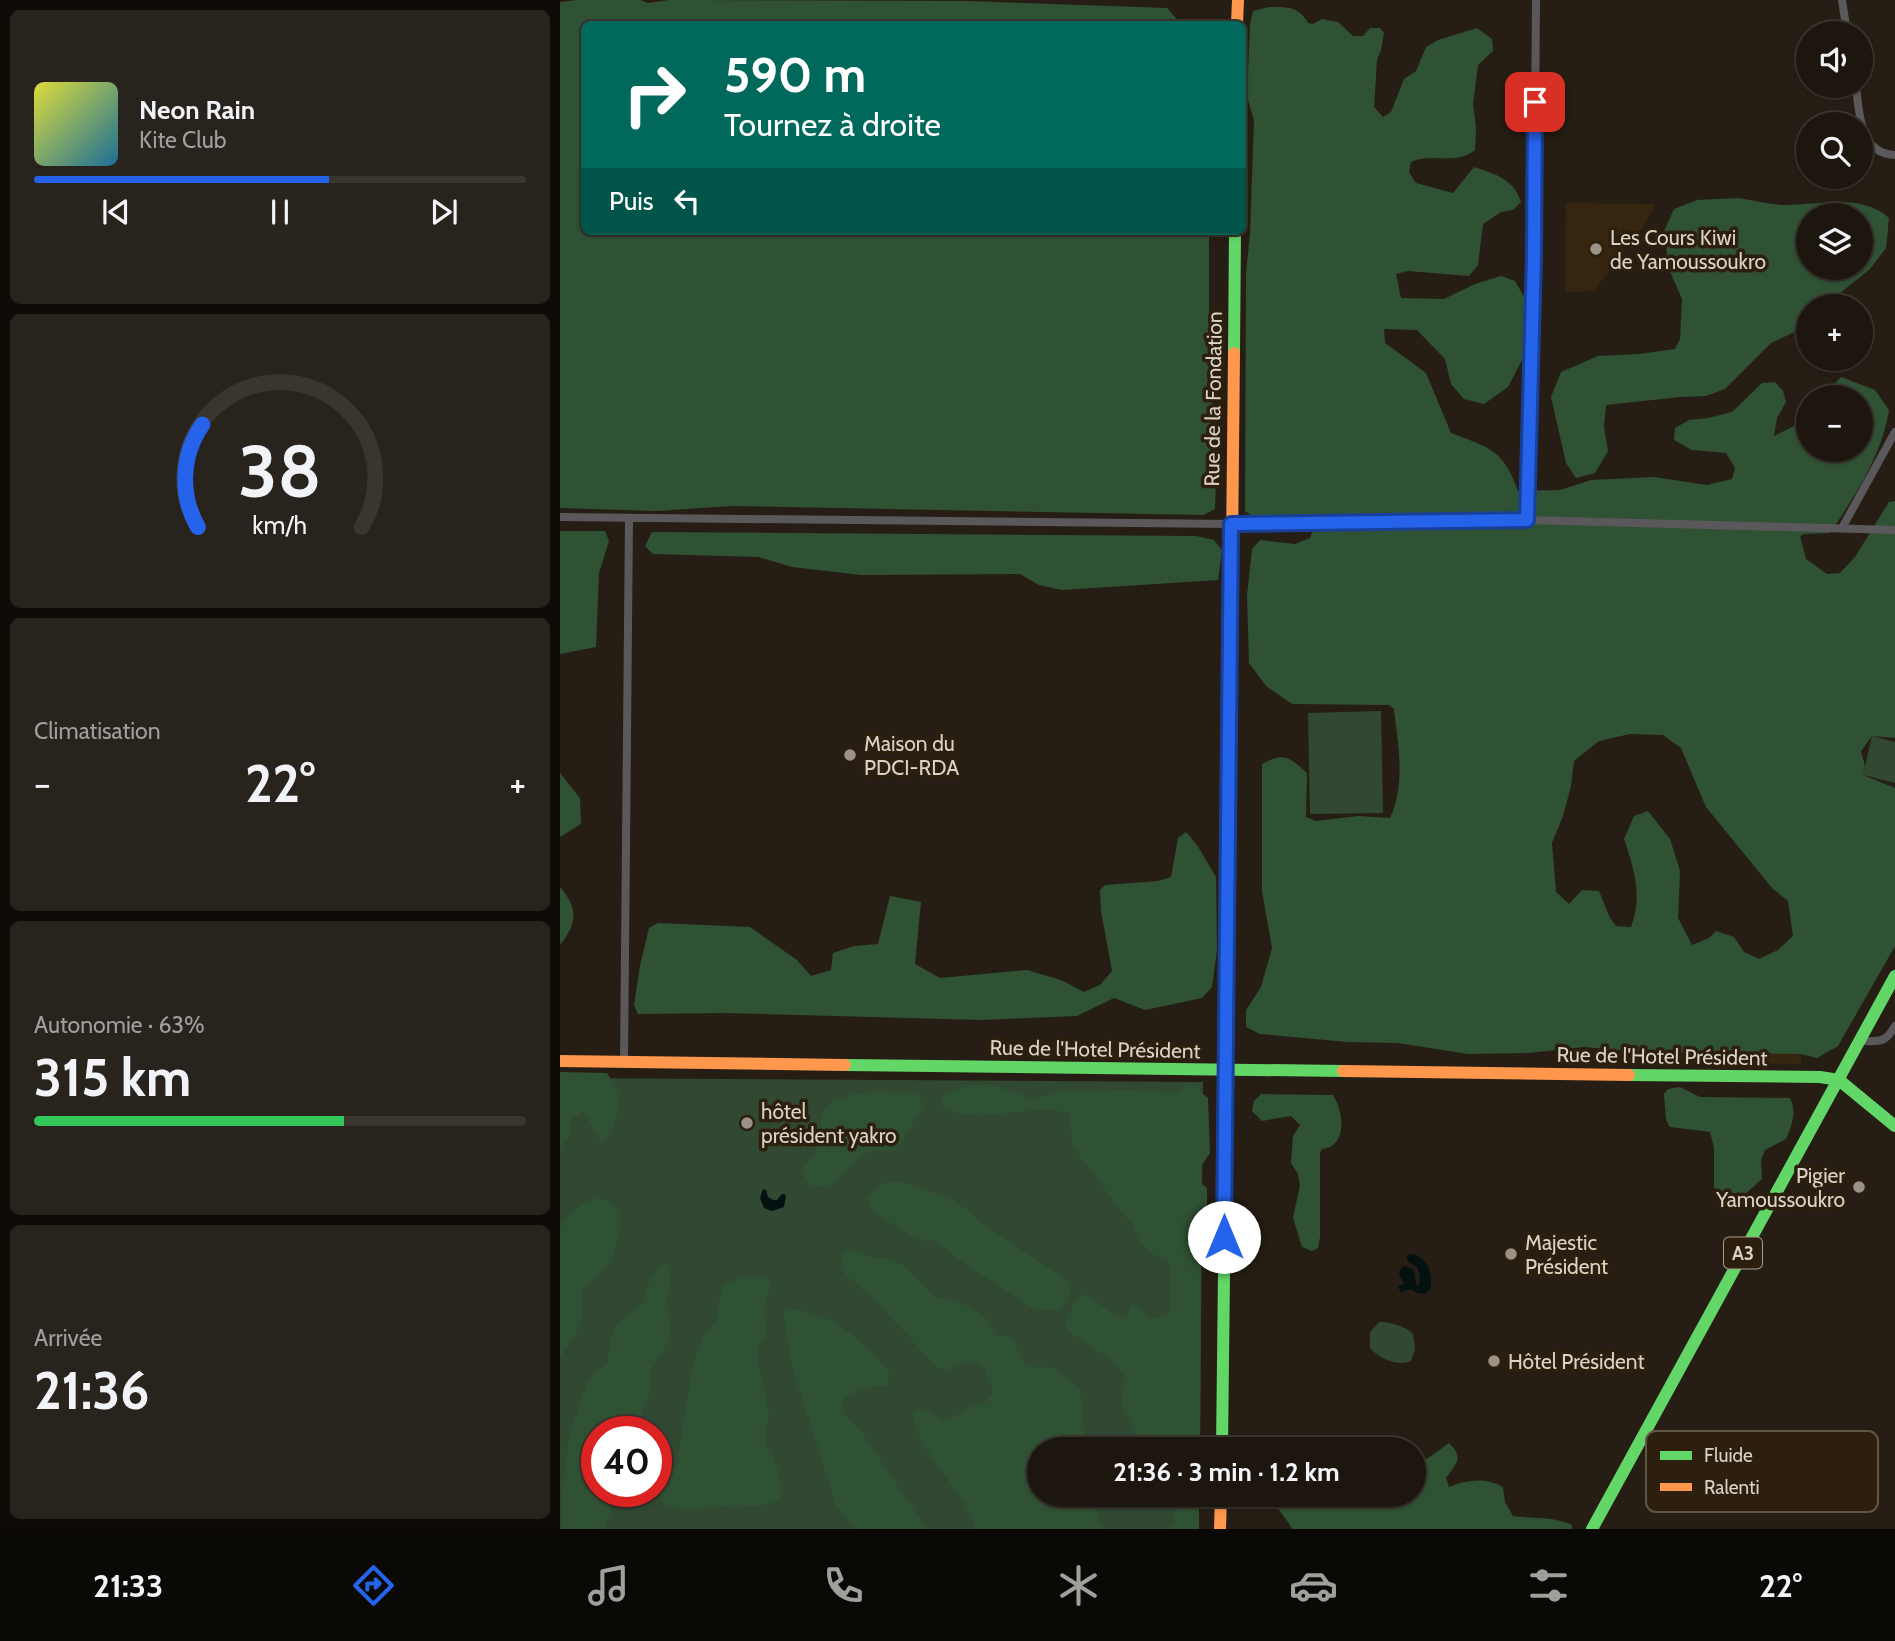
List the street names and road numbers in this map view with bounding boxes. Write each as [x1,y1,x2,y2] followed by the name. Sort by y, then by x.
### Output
[1199,311,1227,487] street label: Rue de la Fondation
[989,1035,1201,1063] street label: Rue de l'Hotel Président
[1556,1042,1768,1070] street label: Rue de l'Hotel Président
[1724,1238,1762,1268] road number: A3

